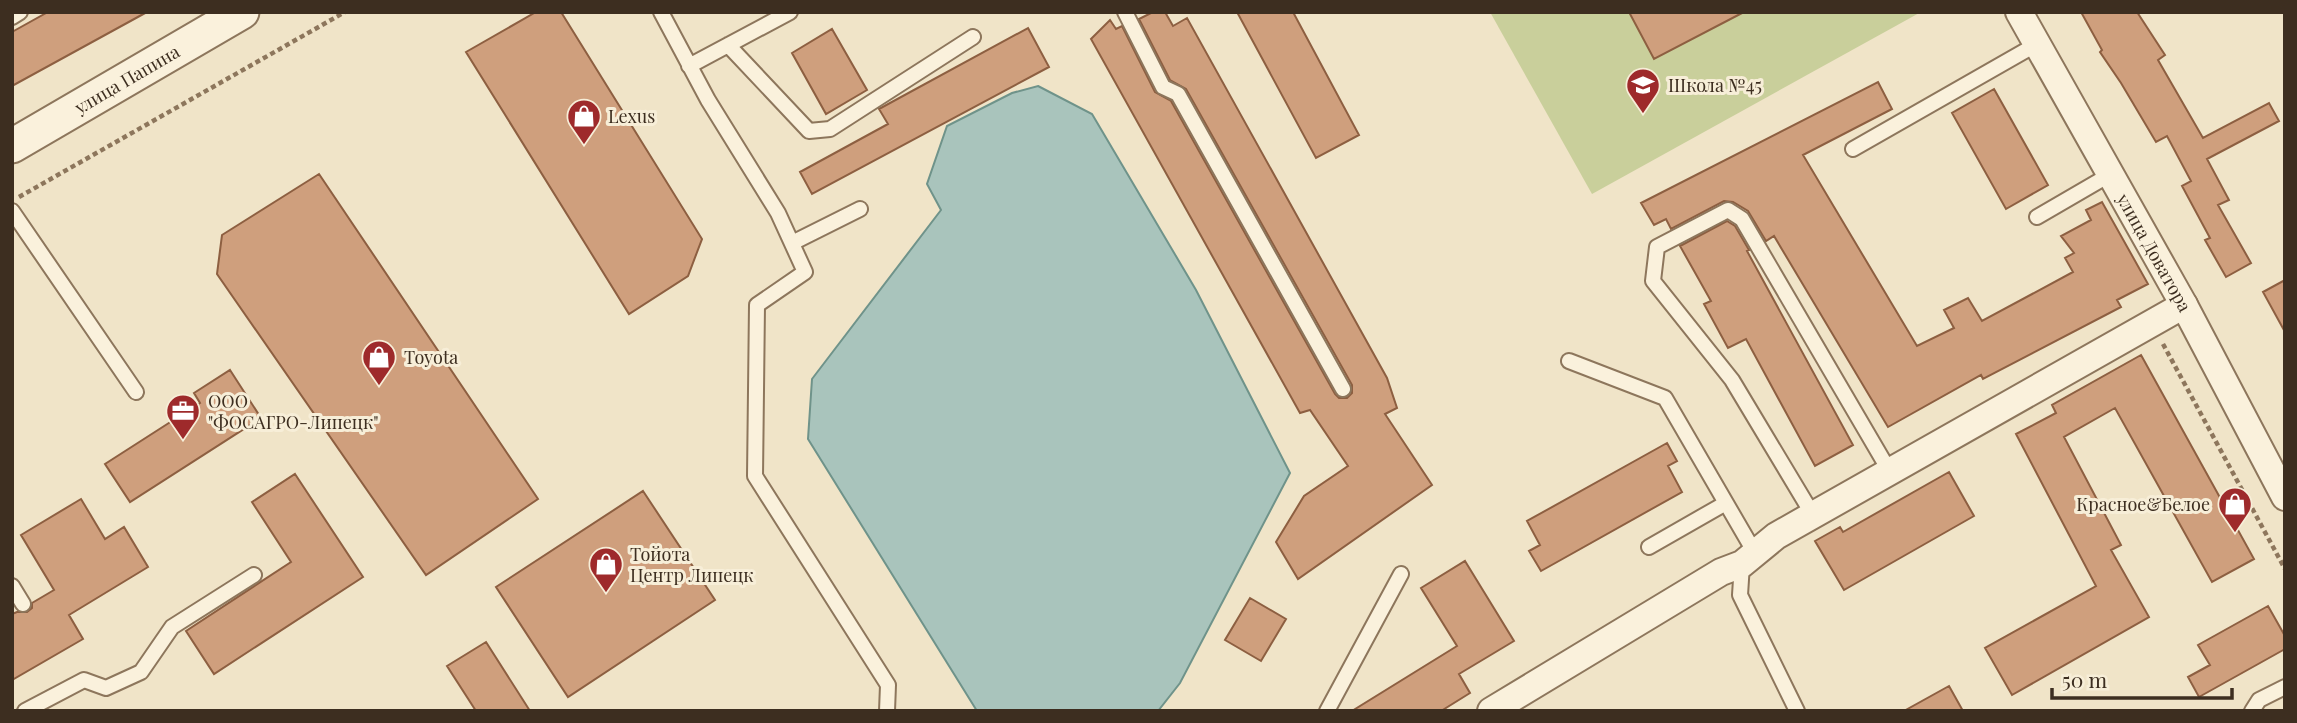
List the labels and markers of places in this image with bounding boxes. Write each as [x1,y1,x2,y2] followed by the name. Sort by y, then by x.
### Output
[1624,66,1662,115] school or university icon: Школа №45
[1668,73,1762,97] place label: Школа №45
[565,97,603,146] shop icon: Lexus
[608,104,655,128] place label: Lexus
[360,338,398,387] shop icon: Toyota
[404,345,458,369] place label: Toyota
[208,389,379,434] place label: ООО "ФОСАГРО-Липецк"
[164,392,202,441] office icon: ООО "ФОСАГРО-Липецк"
[2216,485,2254,534] shop icon: Красное&Белое
[2076,492,2210,516] place label: Красное&Белое
[630,542,754,587] place label: Тойота Центр Липецк
[587,545,625,594] shop icon: Тойота Центр Липецк

